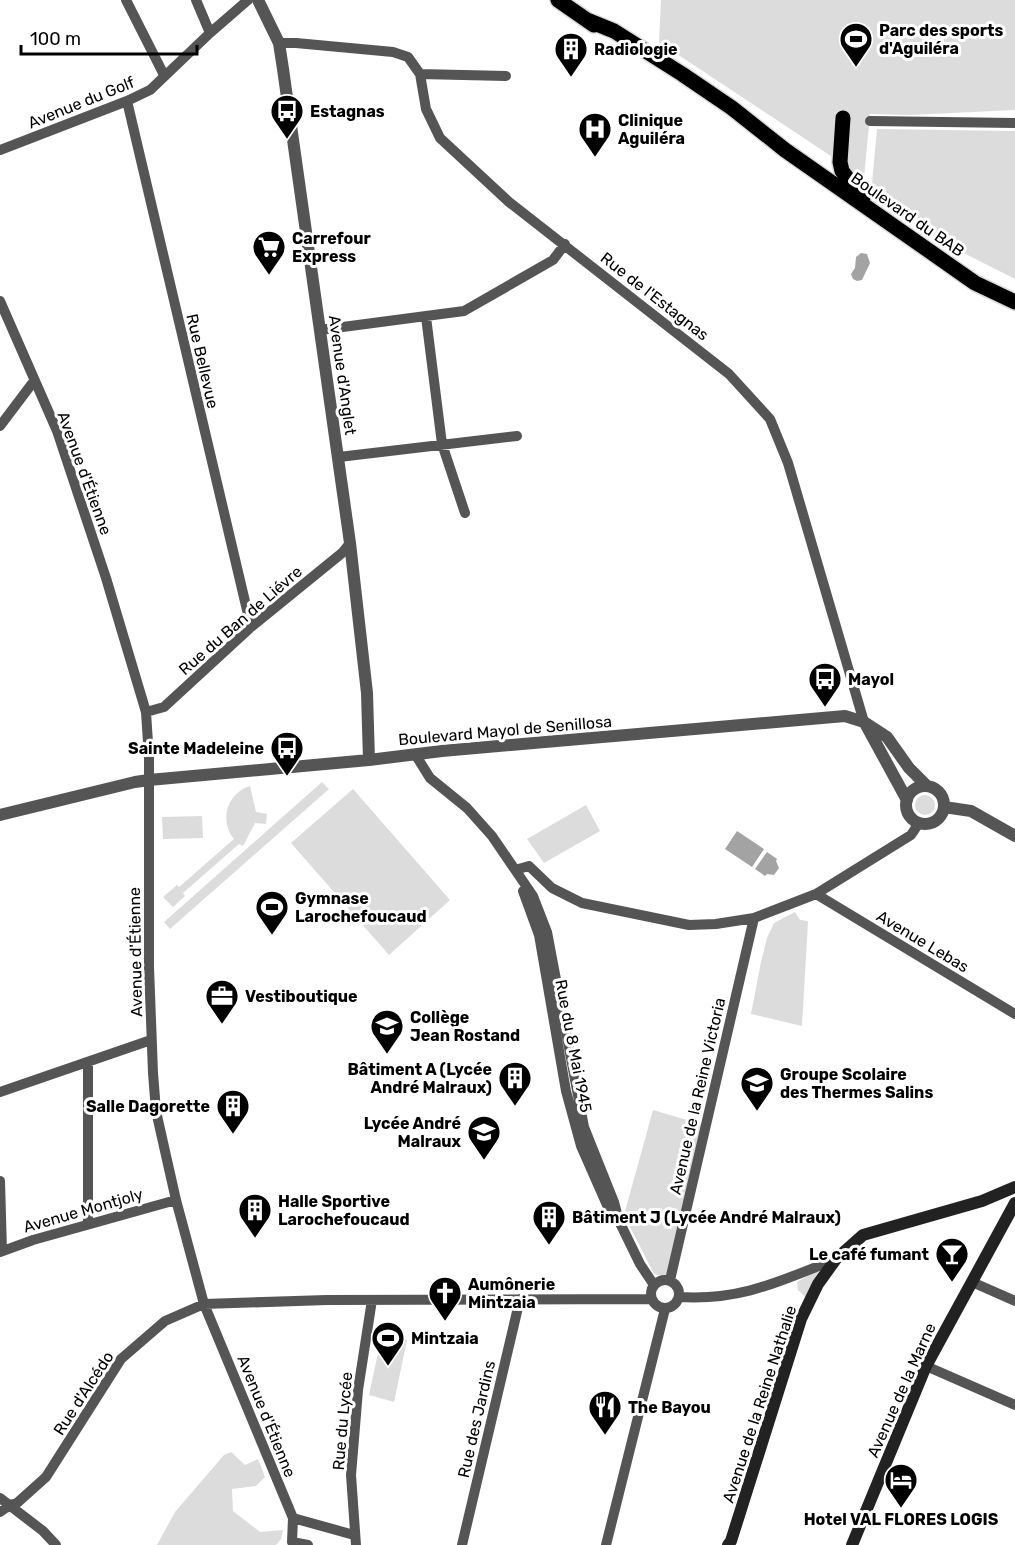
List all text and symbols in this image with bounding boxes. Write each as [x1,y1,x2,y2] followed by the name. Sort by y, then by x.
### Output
[21,18,196,56] scale bar
[838,21,874,68] sports icon: Parc des sports d'Aguiléra
[879,21,1003,58] place label: Parc des sports d'Aguiléra
[30,28,81,50] text: 100 m
[553,31,589,78] building icon: Radiologie
[594,40,678,59] place label: Radiologie
[25,72,138,132] street label: Avenue du Golf
[269,93,305,140] bus stop icon: Estagnas
[310,102,385,121] place label: Estagnas
[577,111,613,158] hospital icon: Clinique Aguiléra
[618,111,685,148] place label: Clinique Aguiléra
[847,168,968,261] street label: Boulevard du BAB
[251,229,287,276] supermarket icon: Carrefour Express
[292,229,372,266] place label: Carrefour Express
[597,248,713,344] street label: Rue de l'Estagnas
[182,312,223,410] street label: Rue Bellevue
[325,314,360,436] street label: Avenue d'Anglet
[53,409,116,538] street label: Avenue d'Étienne
[175,562,306,679] street label: Rue du Ban de Liévre
[807,661,843,708] bus stop icon: Mayol
[848,670,894,689] place label: Mayol
[397,712,613,749] street label: Boulevard Mayol de Senillosa
[269,730,305,777] bus stop icon: Sainte Madeleine
[128,739,264,758] place label: Sainte Madeleine
[125,887,146,1017] street label: Avenue d'Étienne
[254,889,290,936] sports icon: Gymnase Larochefoucaud
[295,889,426,926] place label: Gymnase Larochefoucaud
[873,906,972,976] street label: Avenue Lebas
[204,978,240,1025] office icon: Vestiboutique
[551,978,596,1114] street label: Rue du 8 Mai 1945
[245,987,358,1006] place label: Vestiboutique
[666,996,729,1197] street label: Avenue de la Reine Victoria
[369,1008,405,1055] school or university icon: Collège Jean Rostand
[410,1008,520,1045] place label: Collège Jean Rostand
[348,1060,492,1097] place label: Bâtiment A (Lycée André Malraux)
[497,1060,533,1107] building icon: Bâtiment A (Lycée André Malraux)
[739,1065,775,1112] school or university icon: Groupe Scolaire des Thermes Salins
[780,1065,933,1102] place label: Groupe Scolaire des Thermes Salins
[215,1088,251,1135] building icon: Salle Dagorette
[86,1097,210,1116] place label: Salle Dagorette
[364,1114,462,1151] place label: Lycée André Malraux
[466,1114,502,1161] school or university icon: Lycée André Malraux
[21,1184,145,1237] street label: Avenue Montjoly
[237,1192,273,1239] building icon: Halle Sportive Larochefoucaud
[278,1192,409,1229] place label: Halle Sportive Larochefoucaud
[531,1199,567,1246] building icon: Bâtiment J (Lycée André Malraux)
[572,1208,841,1227] place label: Bâtiment J (Lycée André Malraux)
[934,1236,970,1283] bar icon: Le café fumant
[809,1245,930,1264] place label: Le café fumant
[427,1275,463,1322] church icon: Aumônerie Mintzaia
[468,1275,555,1312] place label: Aumônerie Mintzaia
[719,1303,800,1505] street label: Avenue de la Reine Nathalie
[370,1320,406,1367] sports icon: Mintzaia
[863,1320,940,1460] street label: Avenue de la Marne
[411,1329,479,1348] place label: Mintzaia
[49,1348,118,1439] street label: Rue d'Alcédo
[233,1352,300,1480] street label: Avenue d'Étienne
[454,1359,499,1480] street label: Rue des Jardins
[329,1371,356,1471] street label: Rue du Lycée
[587,1389,623,1436] restaurant icon: The Bayou
[628,1398,711,1417] place label: The Bayou
[883,1462,919,1509] hotel icon: Hotel VAL FLORES LOGIS
[804,1510,999,1529] place label: Hotel VAL FLORES LOGIS

